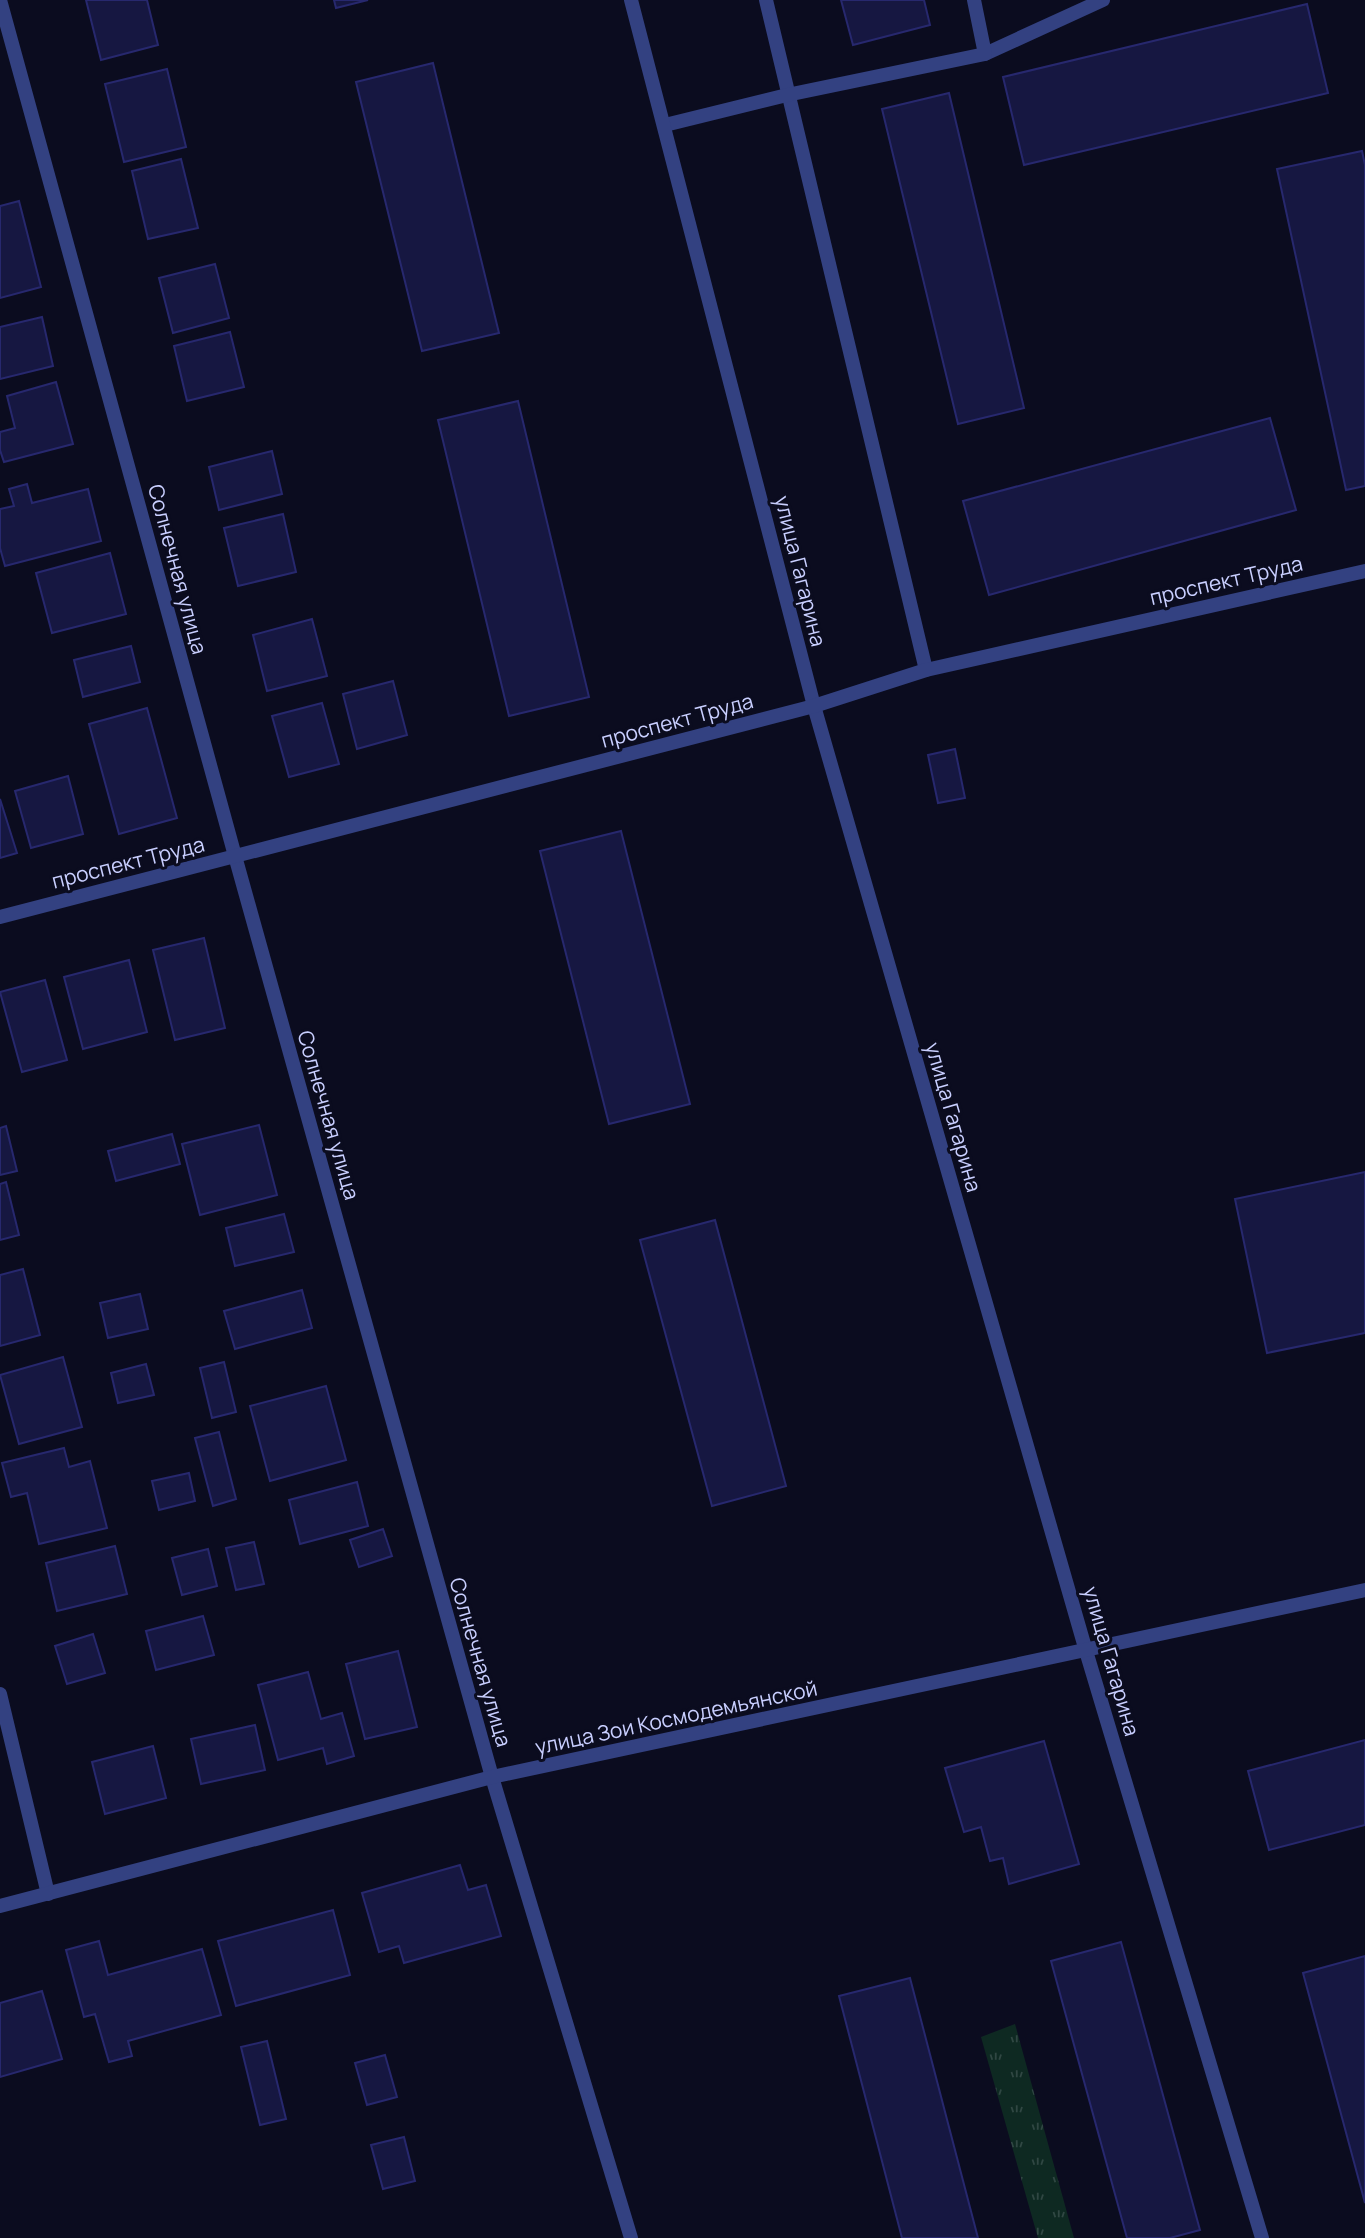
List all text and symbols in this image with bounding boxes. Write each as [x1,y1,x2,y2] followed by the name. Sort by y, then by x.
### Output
[142,481,214,657] street label: Солнечная улица
[769,493,833,649] street label: улица Гагарина
[1147,549,1305,611] street label: проспект Труда
[598,686,756,754] street label: проспект Труда
[49,830,207,894] street label: проспект Труда
[291,1027,367,1203] street label: Солнечная улица
[919,1039,989,1195] street label: улица Гагарина
[443,1574,519,1750] street label: Солнечная улица
[1077,1583,1147,1739] street label: улица Гагарина
[532,1673,820,1761] street label: улица Зои Космодемьянской

